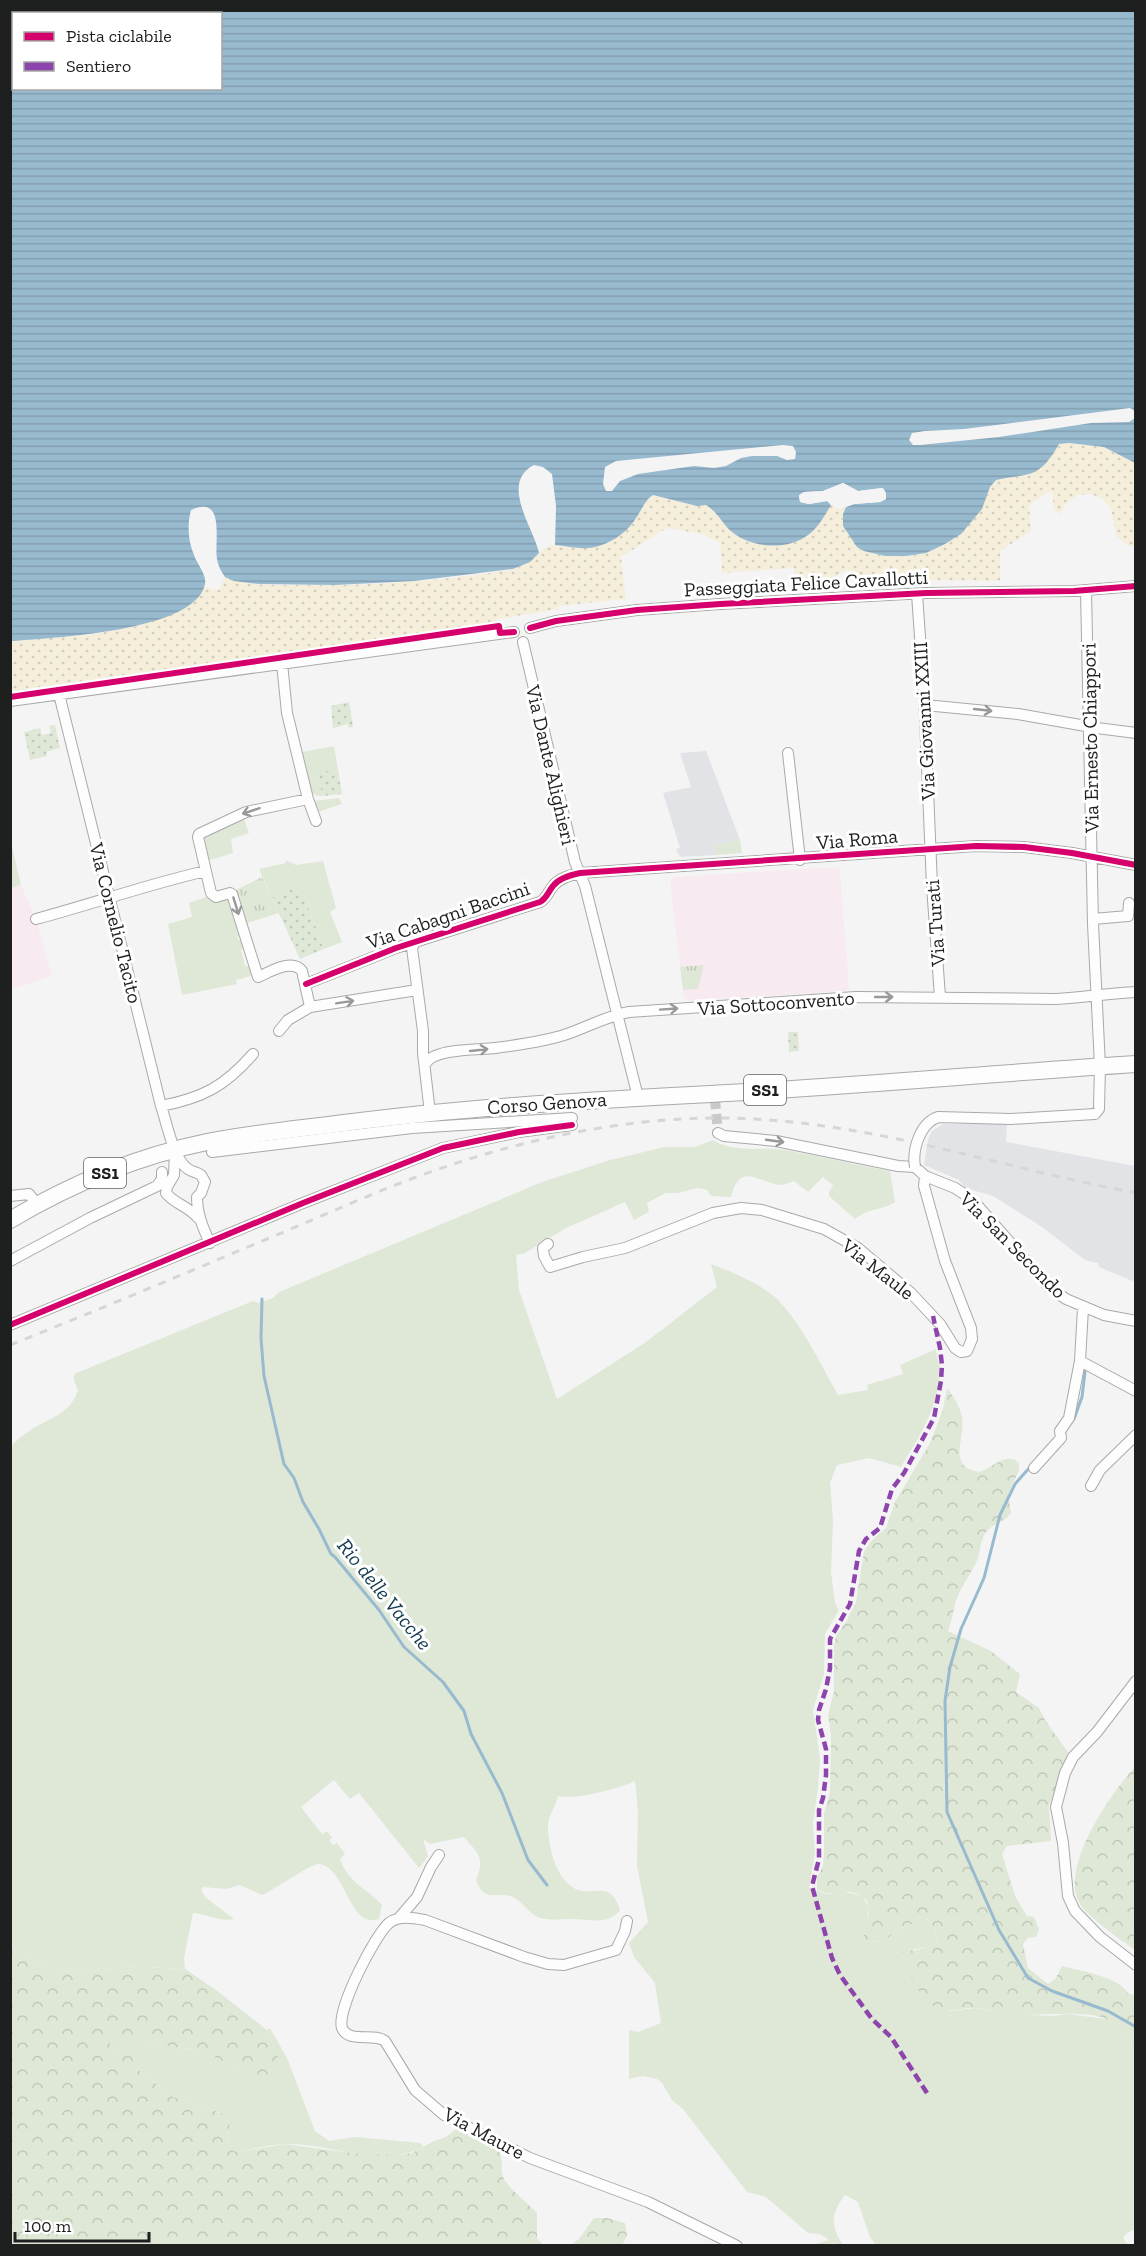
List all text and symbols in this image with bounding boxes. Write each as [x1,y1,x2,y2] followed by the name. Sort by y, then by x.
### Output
[12,12,222,90] legend
[66,25,172,47] text: Pista ciclabile
[66,55,131,77] text: Sentiero
[683,565,929,601] street label: Passeggiata Felice Cavallotti
[908,641,940,802] street label: Via Giovanni XXIII
[1076,642,1104,834] street label: Via Ernesto Chiappori
[521,682,581,848] street label: Via Dante Alighieri
[972,705,992,716] one-way arrow
[242,806,261,817] one-way arrow
[814,823,899,855] street label: Via Roma
[84,839,148,1006] street label: Via Cornelio Tacito
[362,876,533,954] street label: Via Cabagni Baccini
[920,879,950,968] street label: Via Turati
[231,896,242,915] one-way arrow
[696,986,855,1021] street label: Via Sottoconvento
[874,991,894,1003] one-way arrow
[334,996,354,1007] one-way arrow
[658,1004,678,1015] one-way arrow
[469,1044,489,1055] one-way arrow
[744,1075,786,1105] road number: SS1
[487,1087,608,1119] street label: Corso Genova
[765,1136,785,1147] one-way arrow
[84,1158,126,1188] road number: SS1
[954,1186,1071,1303] street label: Via San Secondo
[836,1233,919,1305] street label: Via Maule
[332,1533,438,1655] water label: Rio delle Vacche
[438,2101,529,2164] street label: Via Maure
[15,2205,148,2243] scale bar
[24,2215,72,2237] text: 100 m

